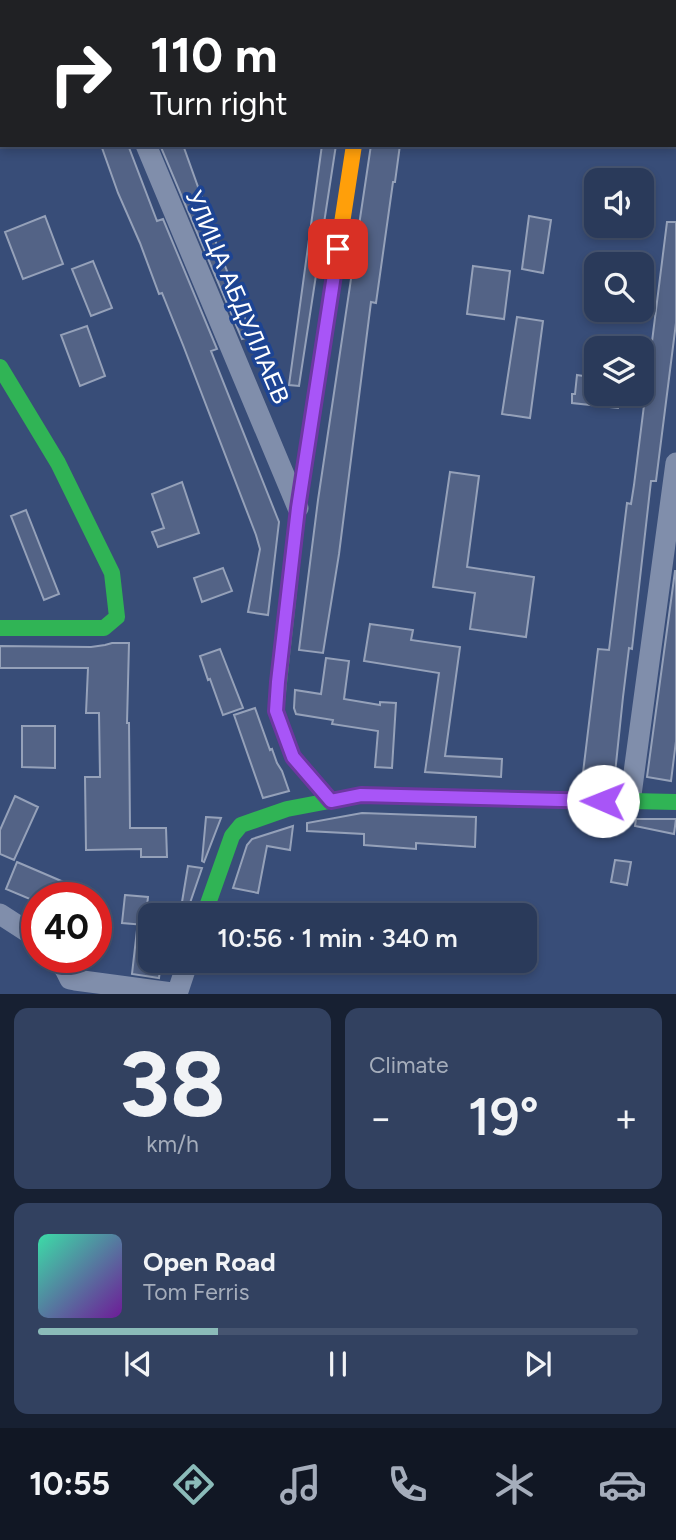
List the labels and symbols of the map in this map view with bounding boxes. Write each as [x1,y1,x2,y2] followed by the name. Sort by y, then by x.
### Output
[180,186,296,408] street label: УЛИЦА АБДУЛЛАЕВ
[308,219,368,279] pin
[566,764,640,838] position arrow
[21,882,112,973] speed limit sign: 40

